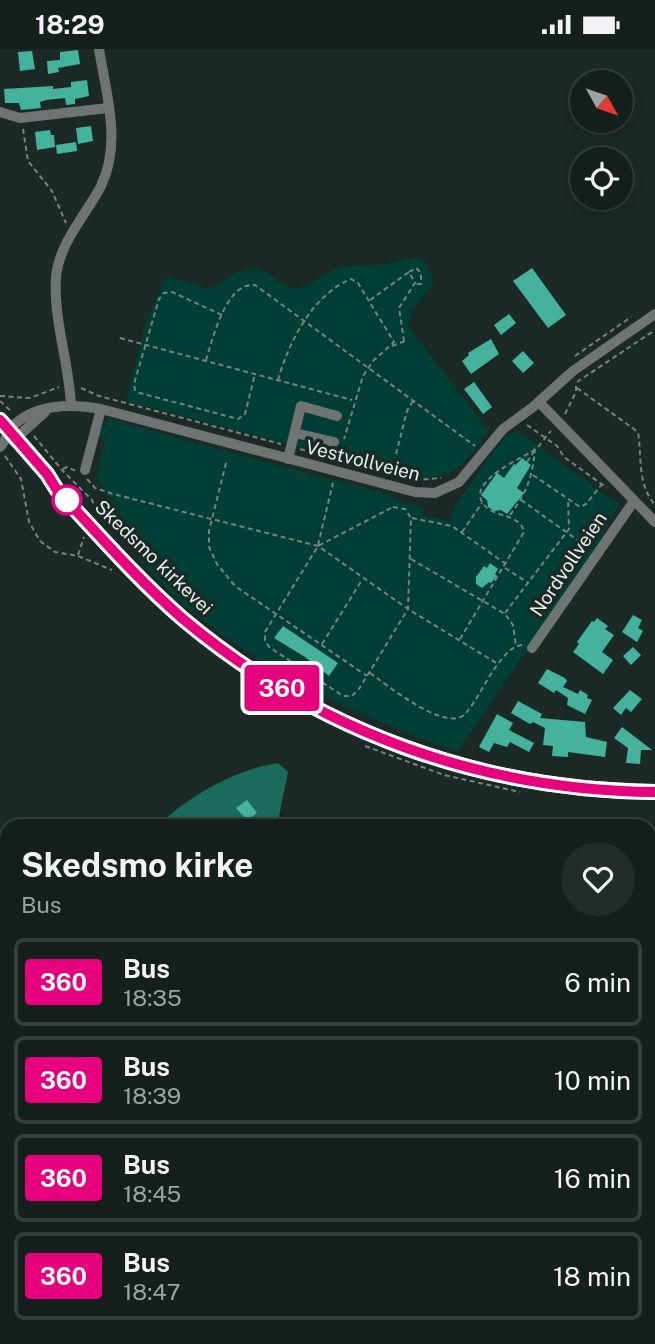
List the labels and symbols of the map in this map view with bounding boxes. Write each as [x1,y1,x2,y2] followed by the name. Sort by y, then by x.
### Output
[570,70,634,133] north arrow
[304,435,422,485] street label: Vestvollveien
[52,485,82,515] unlabelled marker
[91,495,217,619] street label: Skedsmo kirkevei
[525,508,611,620] street label: Nordvollveien
[242,665,322,711] line badge: 360

